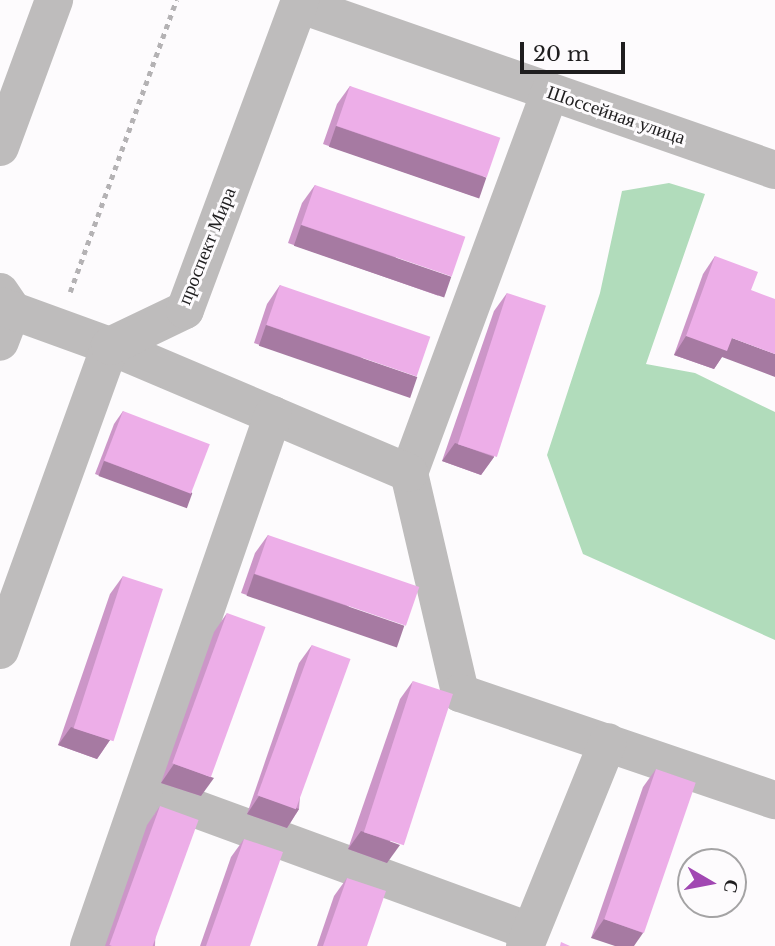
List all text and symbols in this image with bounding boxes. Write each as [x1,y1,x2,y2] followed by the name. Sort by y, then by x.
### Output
[523,28,628,72] scale bar
[533,41,590,67] text: 20 m
[544,81,688,149] street label: Шоссейная улица
[173,184,241,308] street label: проспект Мира
[677,848,747,918] north arrow
[719,878,744,895] text: С

